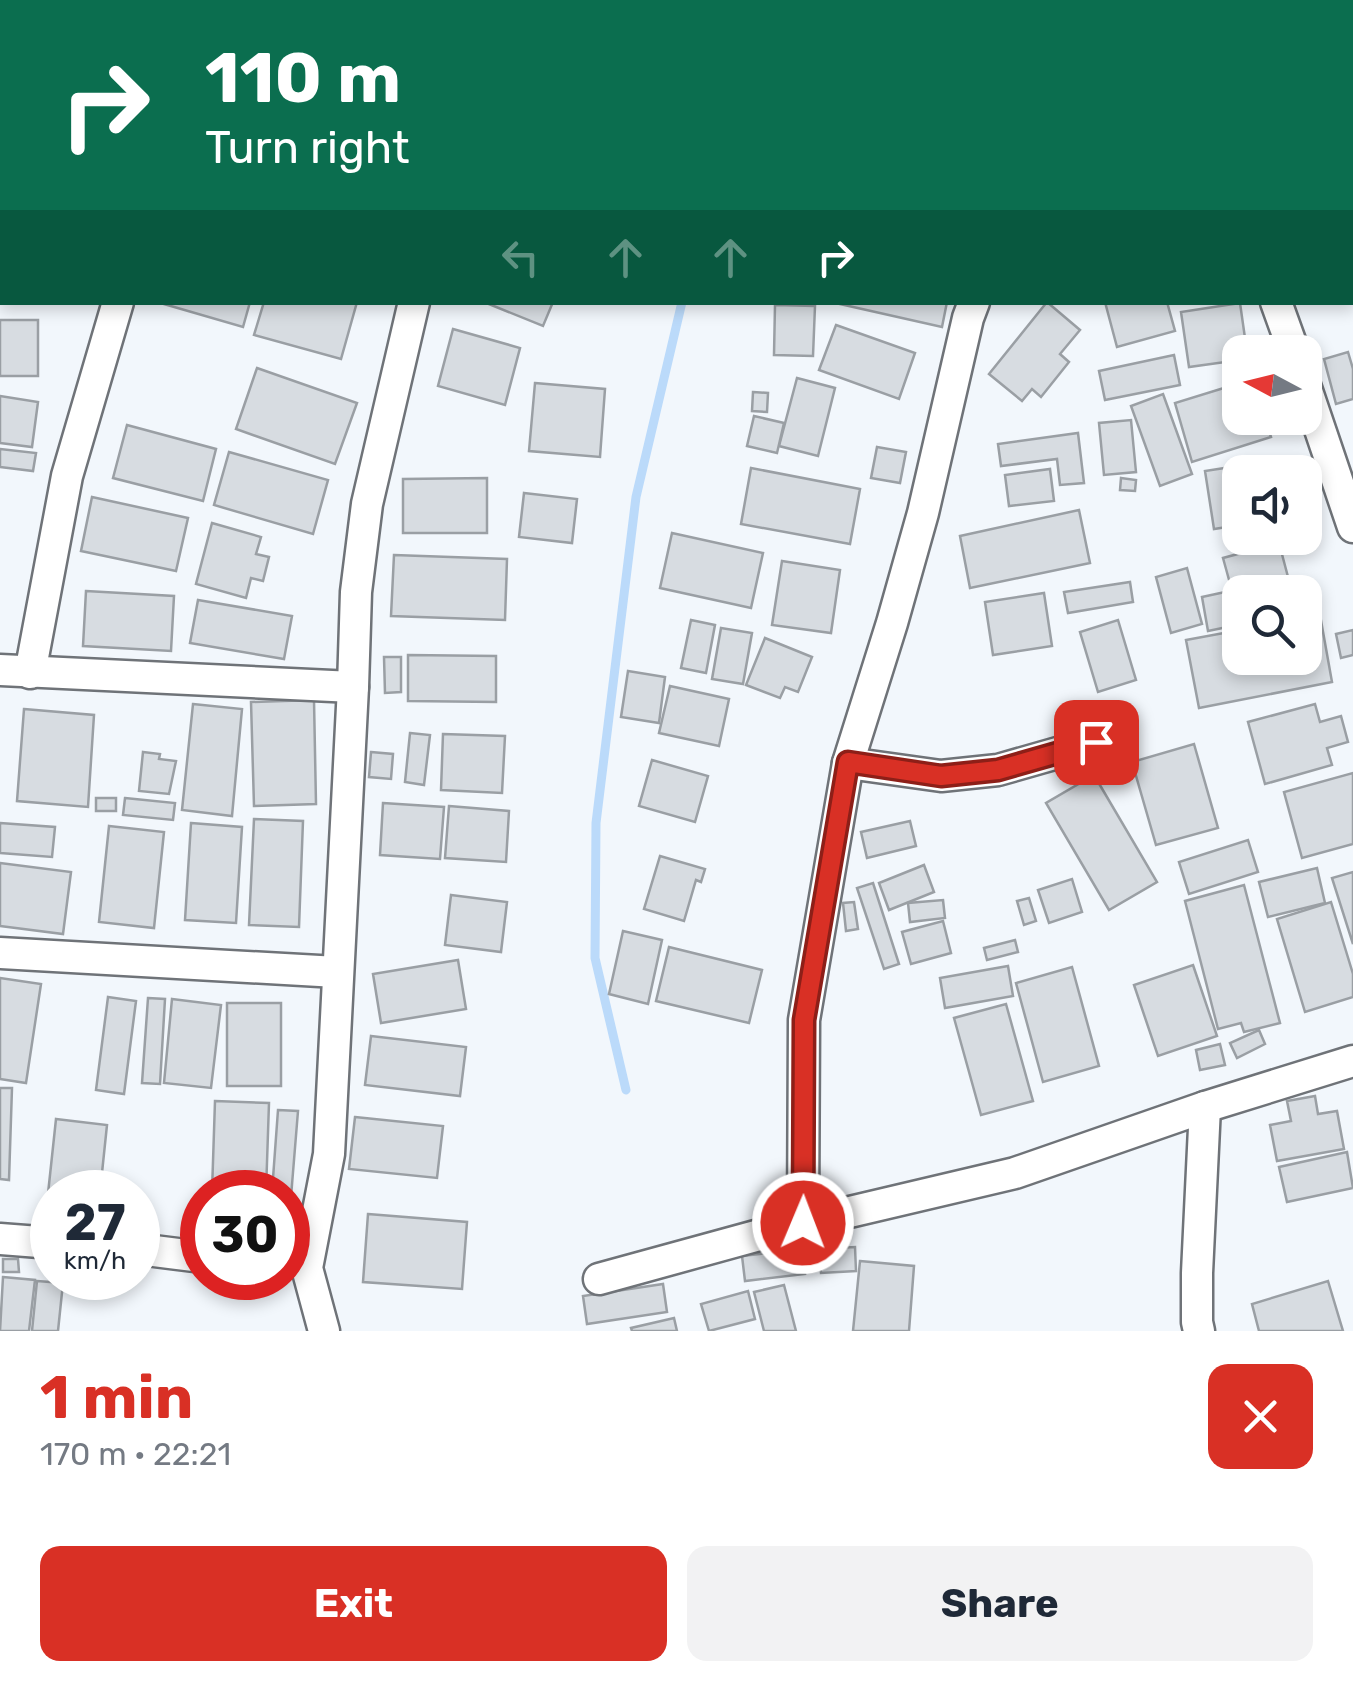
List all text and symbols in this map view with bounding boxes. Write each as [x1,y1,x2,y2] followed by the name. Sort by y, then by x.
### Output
[205,37,401,120] text: 110 m
[40,40,170,170] icon: right
[205,121,409,174] text: Turn right
[493,230,548,285] icon: left
[598,230,653,285] icon: ahead
[703,230,758,285] icon: ahead
[808,230,863,285] icon: right
[1222,335,1322,435] north arrow
[1222,335,1322,675] map controls
[1222,455,1322,555] button: sound
[1222,575,1322,675] button: search
[1054,700,1139,785] pin
[1069,715,1124,770] icon: arrive
[180,1170,310,1300] speed limit sign: 30
[751,1171,855,1275] position arrow
[64,1193,126,1253] text: 27
[64,1246,126,1275] text: km/h
[40,1362,193,1433] text: 1 min
[1208,1364,1313,1469] button: close
[40,1435,231,1473] text: 170 m · 22:21
[40,1546,667,1661] button: Exit
[687,1546,1313,1661] button: Share

